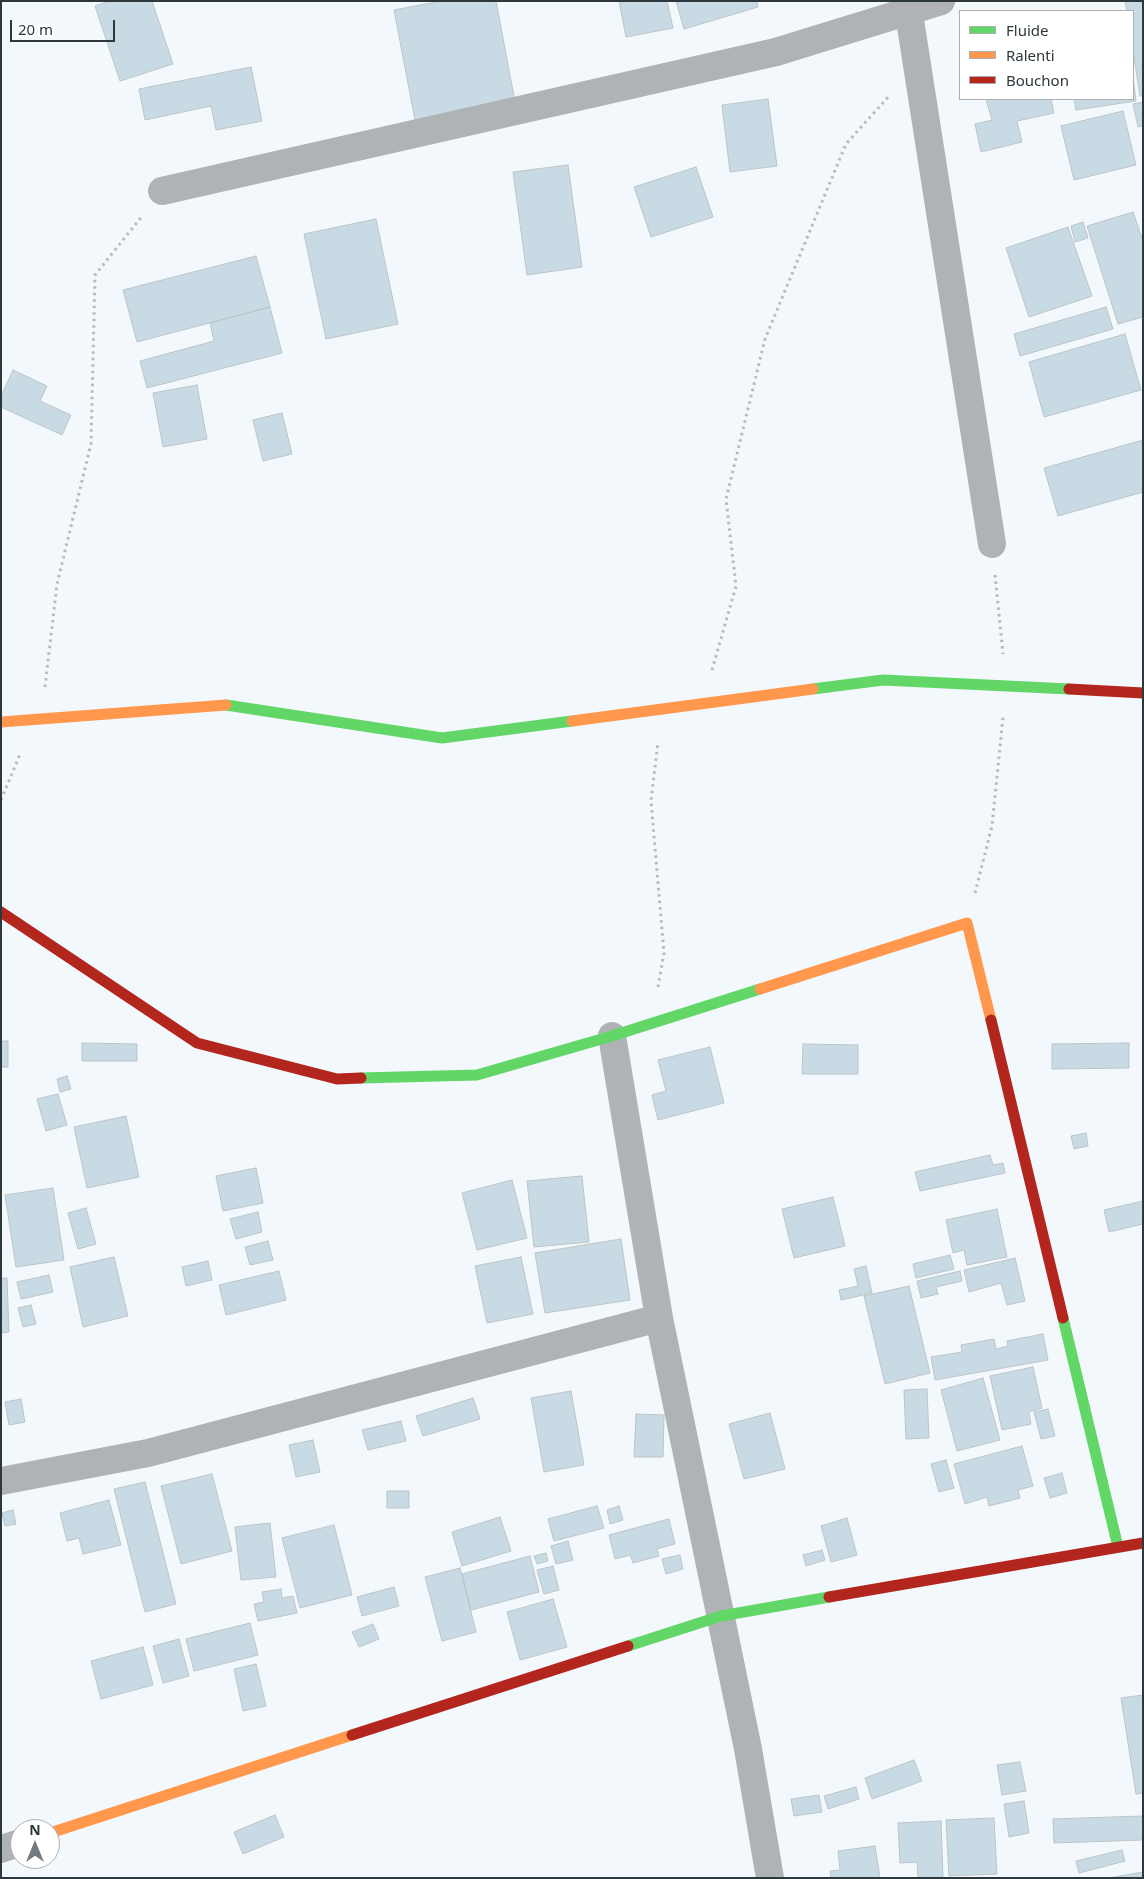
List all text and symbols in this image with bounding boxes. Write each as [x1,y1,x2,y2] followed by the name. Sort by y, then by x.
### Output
[12,10,118,42] scale bar
[959,10,1134,100] legend
[18,19,53,39] text: 20 m
[1006,20,1048,40] text: Fluide
[1006,45,1055,65] text: Ralenti
[1006,70,1069,90] text: Bouchon
[10,1819,60,1869] north arrow
[29,1820,41,1839] text: N

